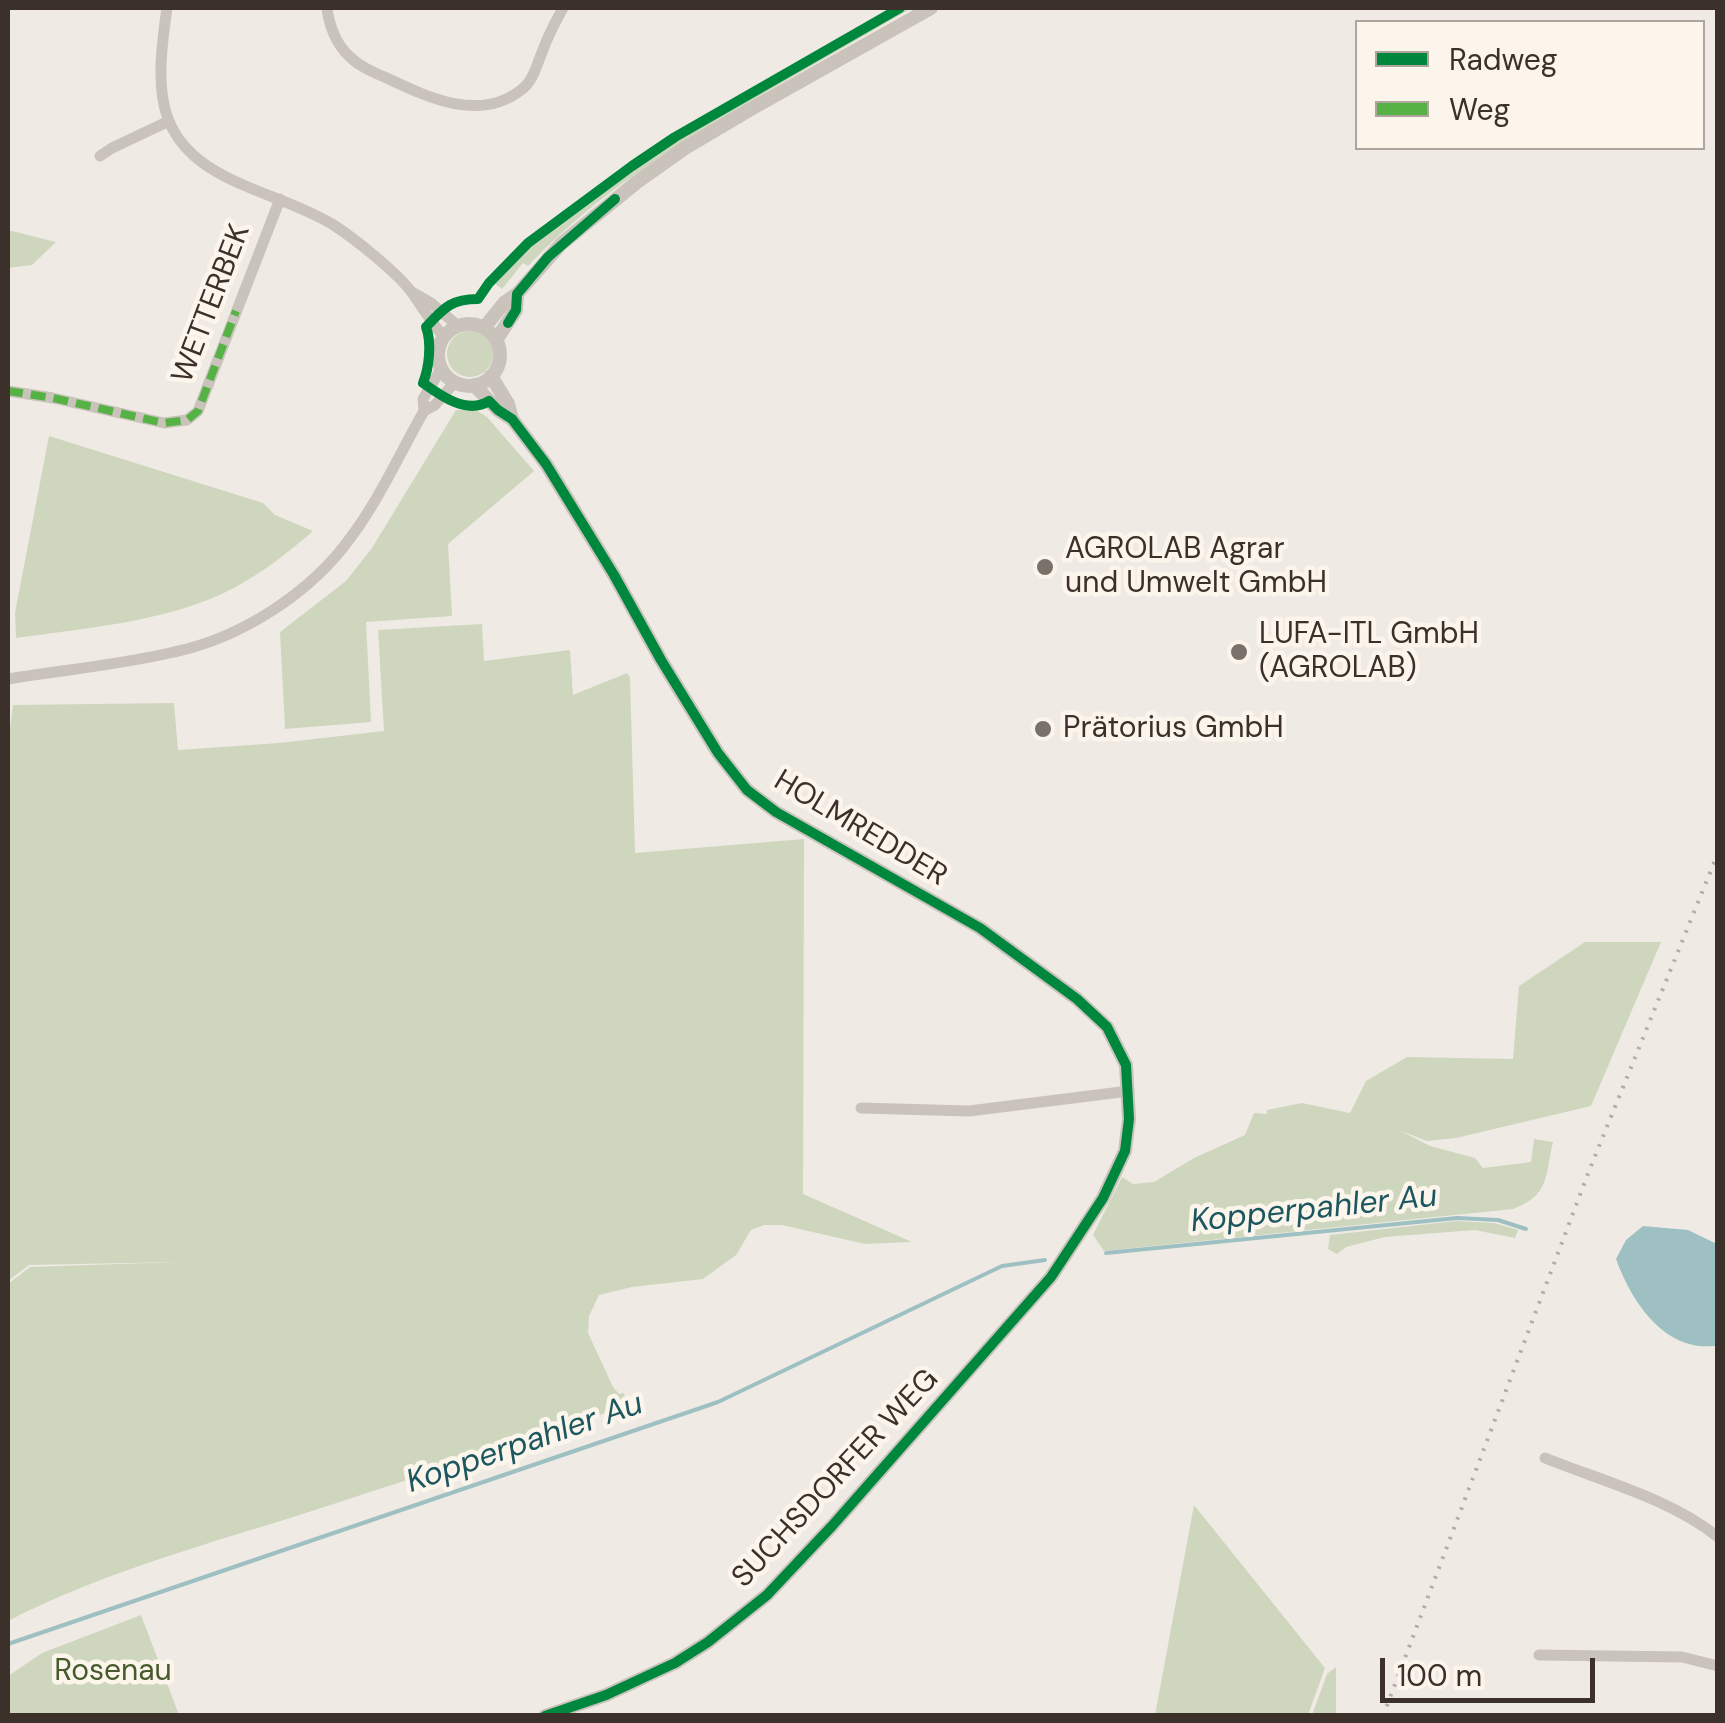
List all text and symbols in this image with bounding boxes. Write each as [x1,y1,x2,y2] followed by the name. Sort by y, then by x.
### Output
[1355,20,1705,150] legend
[1449,40,1558,79] text: Radweg
[1449,90,1510,129] text: Weg
[165,220,259,388] street label: WETTERBEK
[1065,532,1327,602] place label: AGROLAB Agrar und Umwelt GmbH
[1034,556,1056,578] marker: AGROLAB Agrar und Umwelt GmbH
[1259,617,1479,688] place label: LUFA-ITL GmbH (AGROLAB)
[1228,641,1250,663] marker: LUFA-ITL GmbH (AGROLAB)
[1063,711,1284,747] place label: Prätorius GmbH
[1032,718,1054,740] marker: Prätorius GmbH
[767,763,953,895] street label: HOLMREDDER
[1189,1178,1439,1242] water label: Kopperpahler Au
[725,1362,947,1596] street label: SUCHSDORFER WEG
[402,1386,648,1502] water label: Kopperpahler Au
[1385,1638,1600,1700] scale bar
[54,1654,172,1690] park label: Rosenau
[1397,1656,1482,1695] text: 100 m

